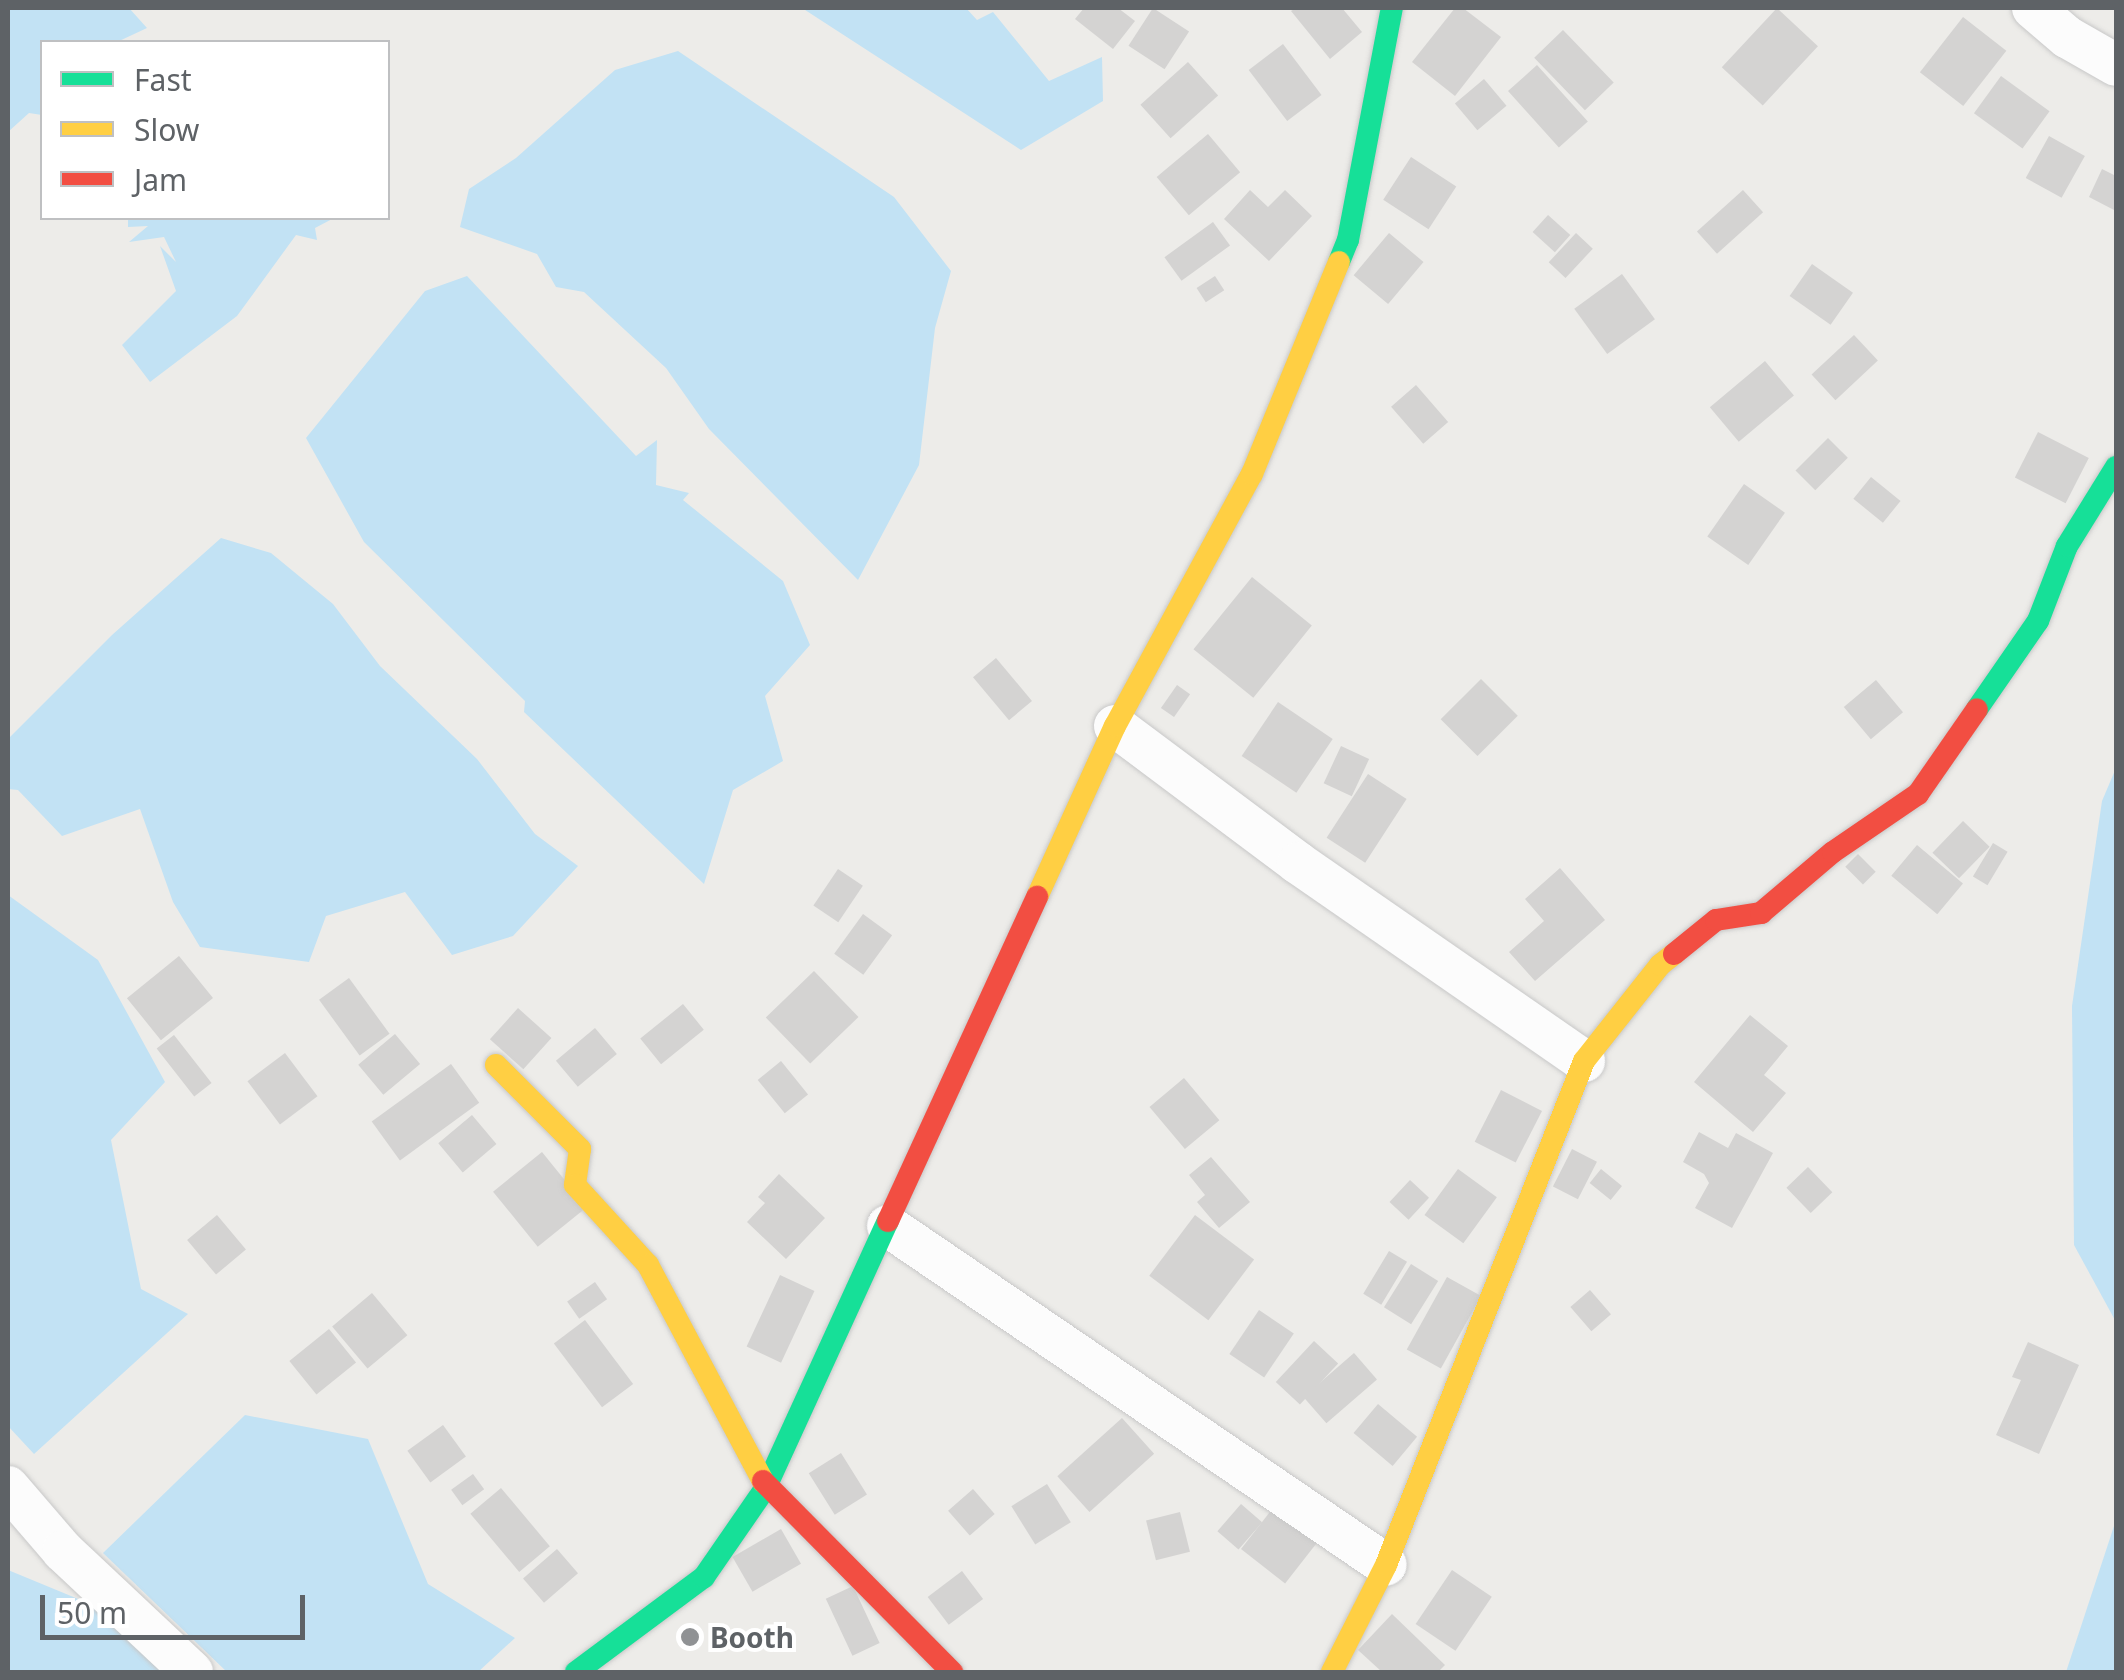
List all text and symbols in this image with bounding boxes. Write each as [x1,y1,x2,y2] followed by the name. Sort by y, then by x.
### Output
[40,40,390,220] legend
[134,59,192,100] text: Fast
[134,109,199,150] text: Slow
[134,159,187,200] text: Jam
[45,1575,310,1637] scale bar
[57,1592,127,1633] text: 50 m
[710,1620,794,1654] place label: Booth
[679,1626,701,1648] marker: Booth

